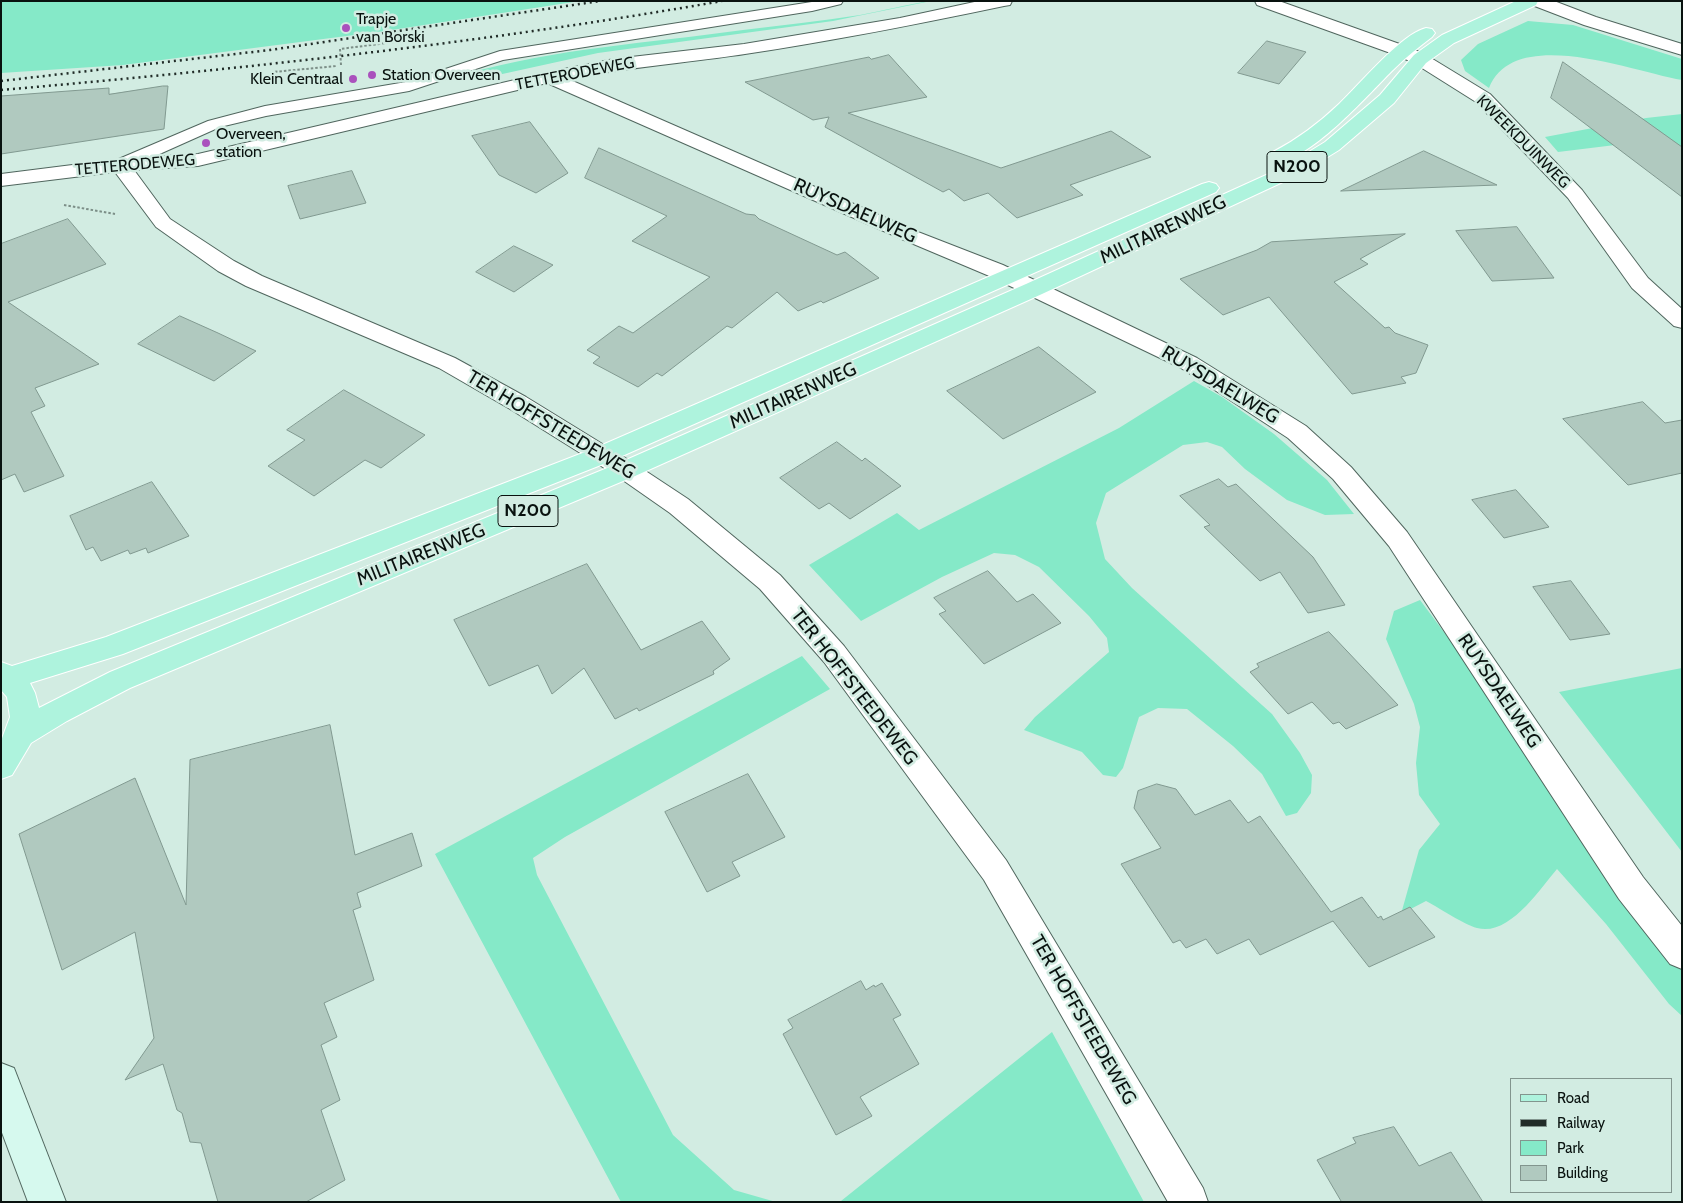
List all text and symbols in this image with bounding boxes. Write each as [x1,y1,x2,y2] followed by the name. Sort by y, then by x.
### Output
[356,9,425,47] place label: Trapje van Borski
[340,22,352,34] marker: Trapje van Borski
[514,53,636,95] street label: TETTERODEWEG
[382,65,500,85] place label: Station Overveen
[250,69,343,89] place label: Klein Centraal
[366,69,378,81] marker: Station Overveen
[347,73,359,85] marker: Klein Centraal
[1472,91,1574,193] street label: KWEEKDUINWEG
[216,124,286,162] place label: Overveen, station
[200,137,212,149] marker: Overveen, station
[74,150,196,180] street label: TETTERODEWEG
[1267,152,1327,182] road number: N200
[790,174,920,248] street label: RUYSDAELWEG
[1096,191,1230,269] street label: MILITAIRENWEG
[1157,341,1283,429] street label: RUYSDAELWEG
[726,358,860,434] street label: MILITAIRENWEG
[463,366,639,484] street label: TER HOFFSTEEDEWEG
[498,496,558,526] road number: N200
[353,519,489,591] street label: MILITAIRENWEG
[786,604,922,770] street label: TER HOFFSTEEDEWEG
[1453,630,1545,752] street label: RUYSDAELWEG
[1025,931,1141,1109] street label: TER HOFFSTEEDEWEG
[1510,1078,1673,1193] legend
[1557,1089,1590,1107] text: Road
[1557,1114,1605,1132] text: Railway
[1557,1139,1584,1157] text: Park
[1557,1164,1608,1182] text: Building

